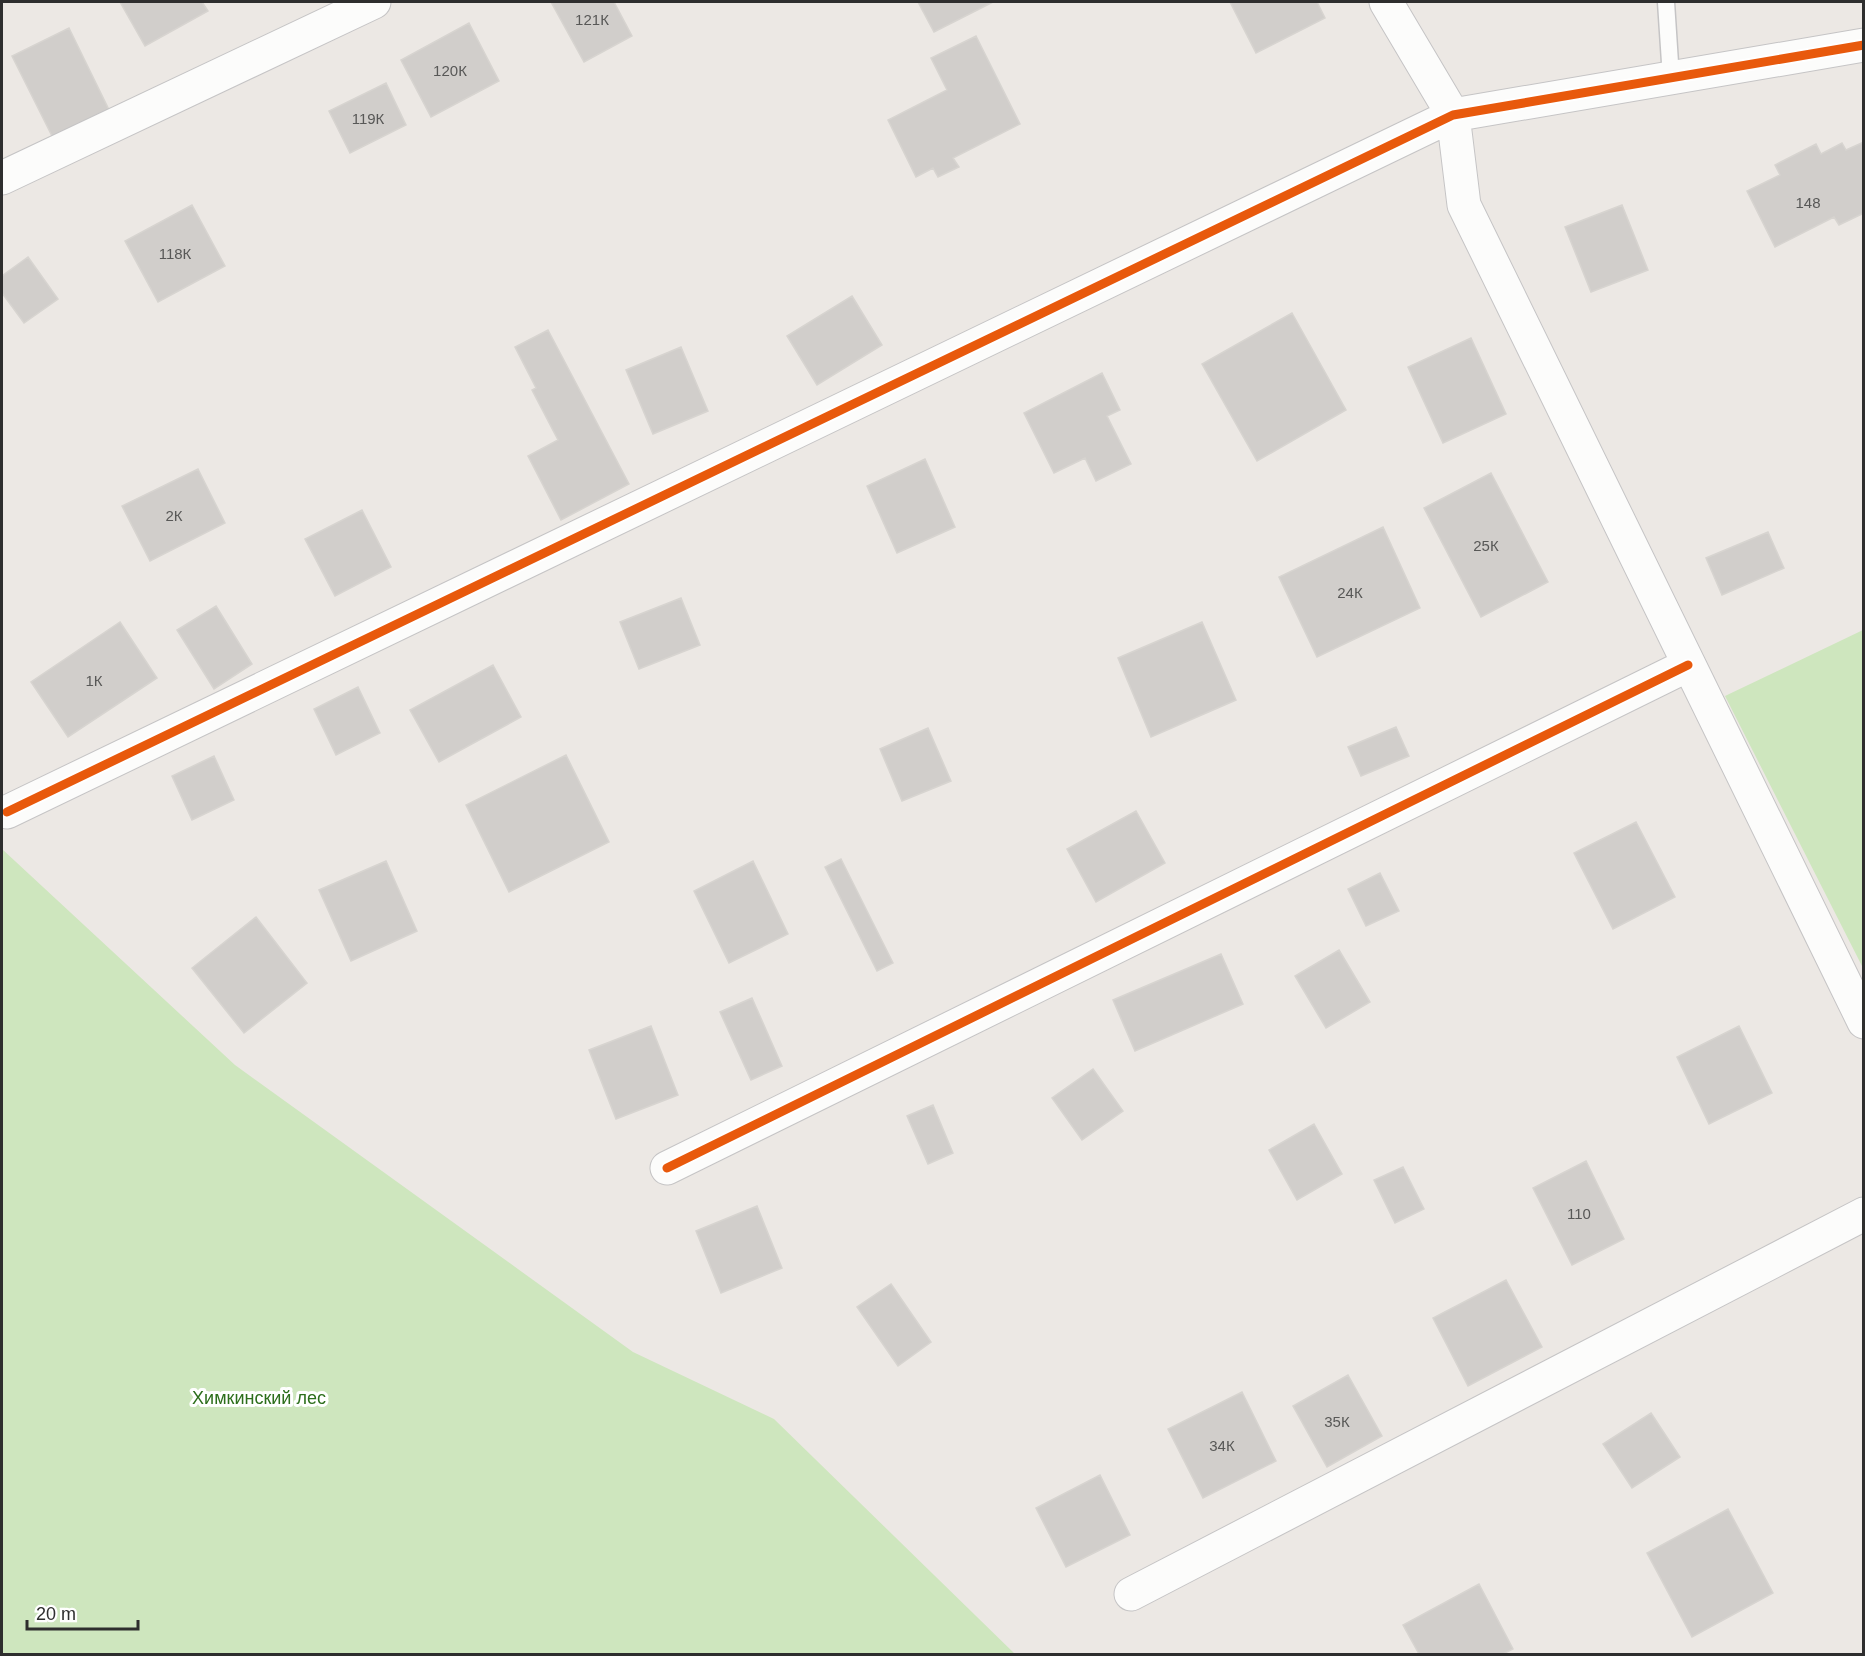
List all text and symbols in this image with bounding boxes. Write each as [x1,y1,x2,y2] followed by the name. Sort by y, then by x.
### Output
[575,11,609,28] house number: 121К
[433,62,467,79] house number: 120К
[352,110,385,127] house number: 119К
[1795,194,1821,211] house number: 148
[159,245,192,262] house number: 118К
[165,507,183,524] house number: 2К
[1473,537,1499,554] house number: 25К
[1337,584,1363,601] house number: 24К
[85,672,103,689] house number: 1К
[1567,1205,1591,1222] house number: 110
[192,1388,326,1408] park label: Химкинский лес
[1324,1413,1350,1430] house number: 35К
[1209,1437,1235,1454] house number: 34К
[27,1593,138,1631] scale bar
[36,1604,76,1624] text: 20 m

